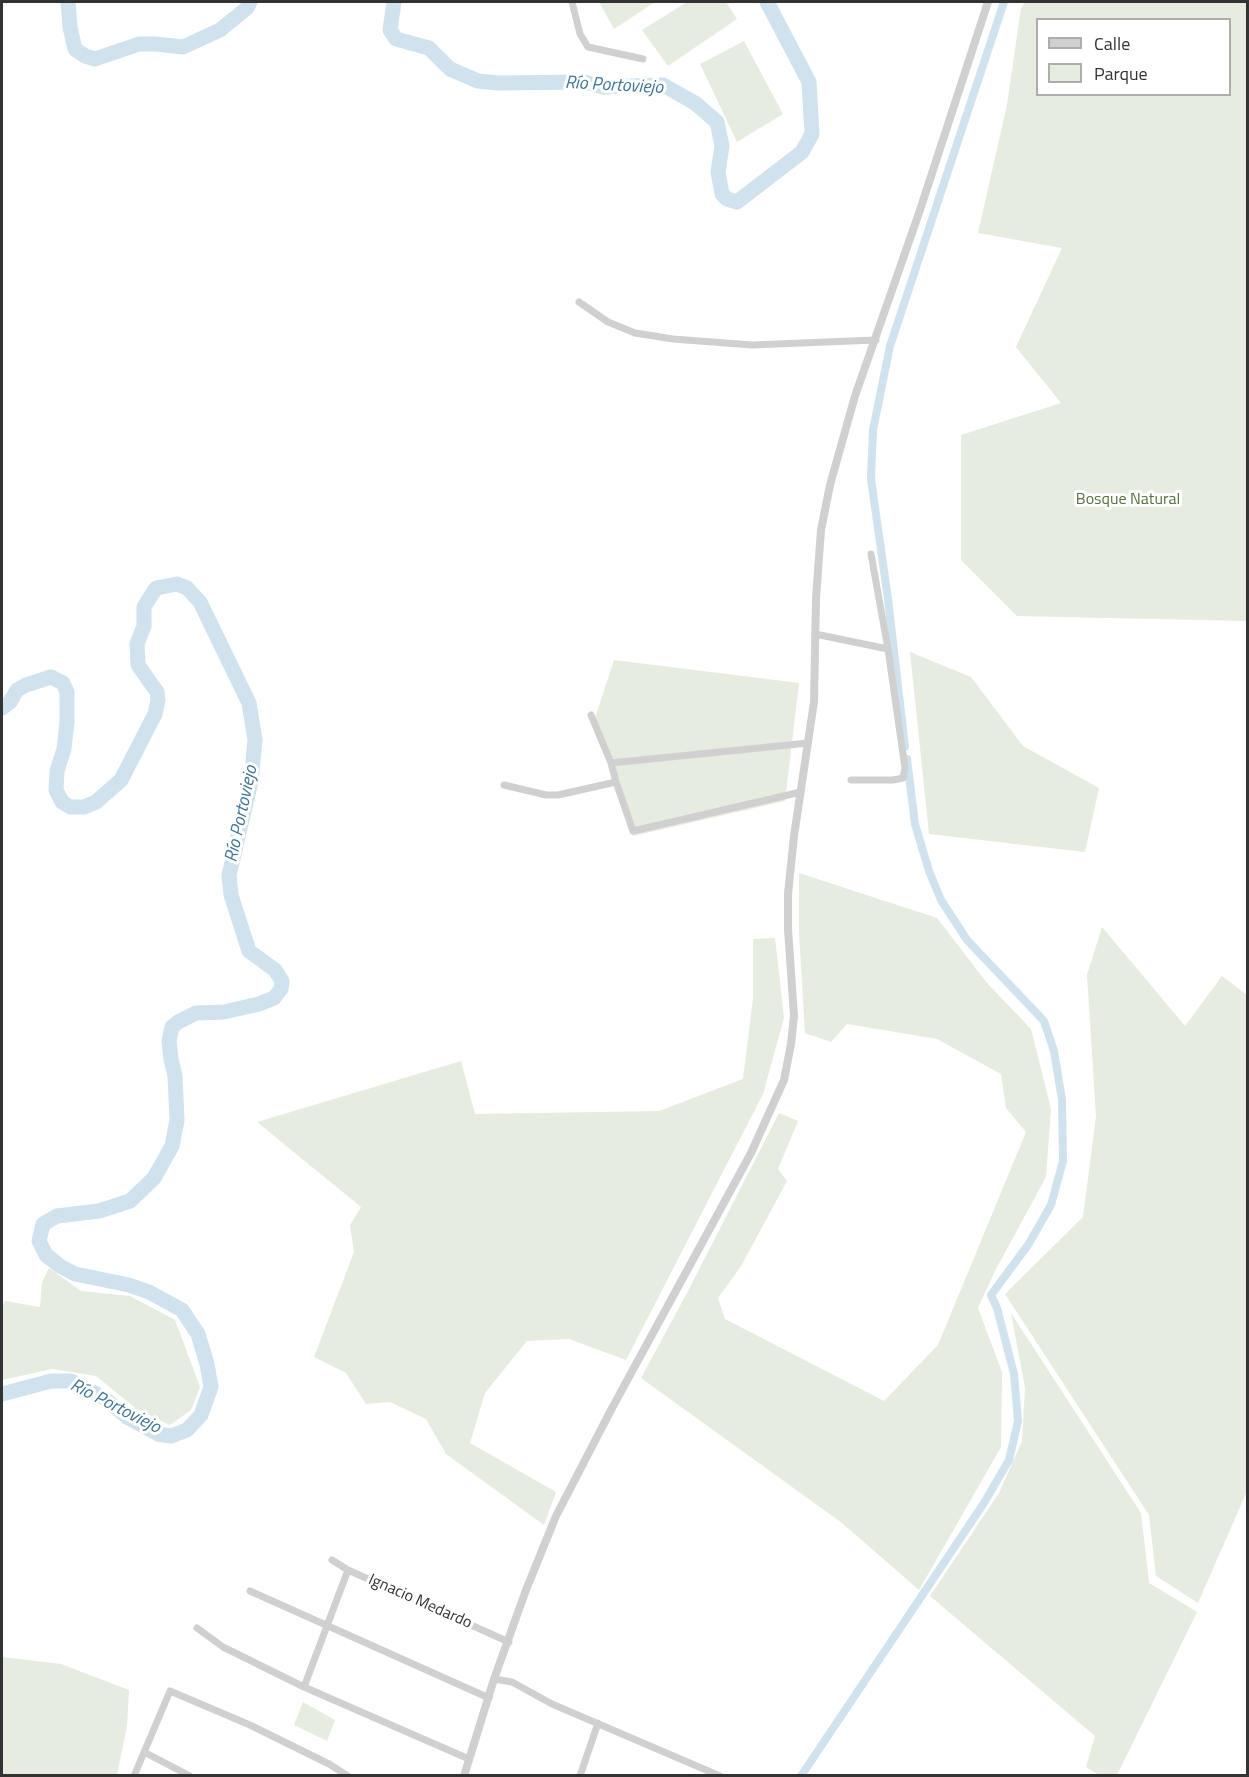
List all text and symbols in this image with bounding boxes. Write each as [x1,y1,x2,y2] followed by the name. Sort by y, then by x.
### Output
[1036,18,1231,96] legend
[1094,30,1130,57] text: Calle
[1094,60,1148,87] text: Parque
[564,73,664,99] water label: Río Portoviejo
[1076,490,1180,510] park label: Bosque Natural
[221,764,263,864] water label: Río Portoviejo
[66,1375,164,1439] water label: Río Portoviejo
[365,1571,475,1633] street label: Ignacio Medardo

